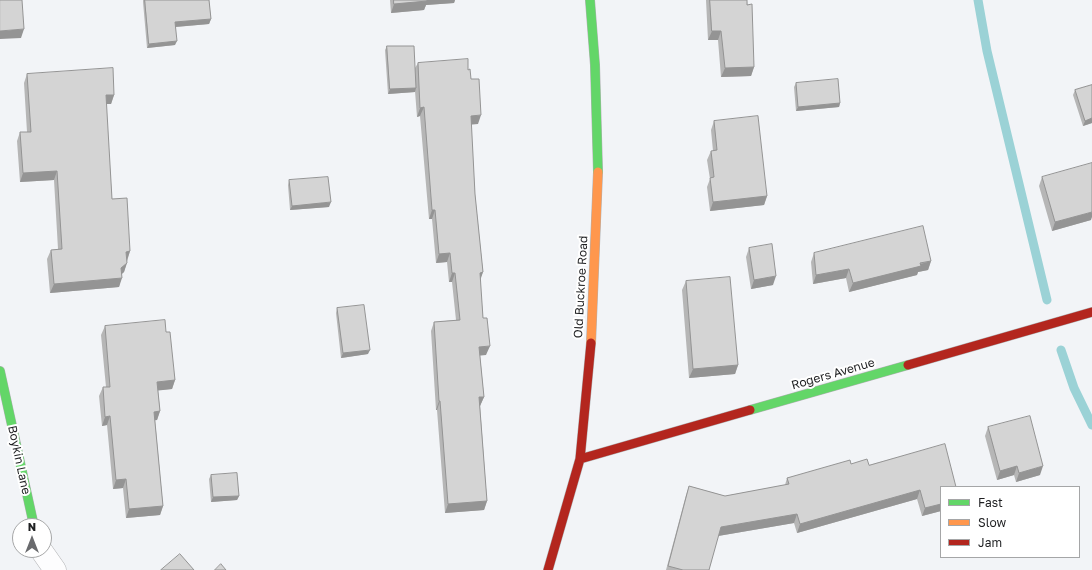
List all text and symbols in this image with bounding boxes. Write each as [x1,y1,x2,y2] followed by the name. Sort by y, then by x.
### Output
[571,235,591,339] street label: Old Buckroe Road
[790,355,876,393] street label: Rogers Avenue
[5,424,33,496] street label: Boykin Lane
[940,486,1080,558] legend
[978,495,1003,510] text: Fast
[978,515,1006,530] text: Slow
[12,518,52,558] north arrow
[28,520,36,533] text: N
[978,535,1002,550] text: Jam

